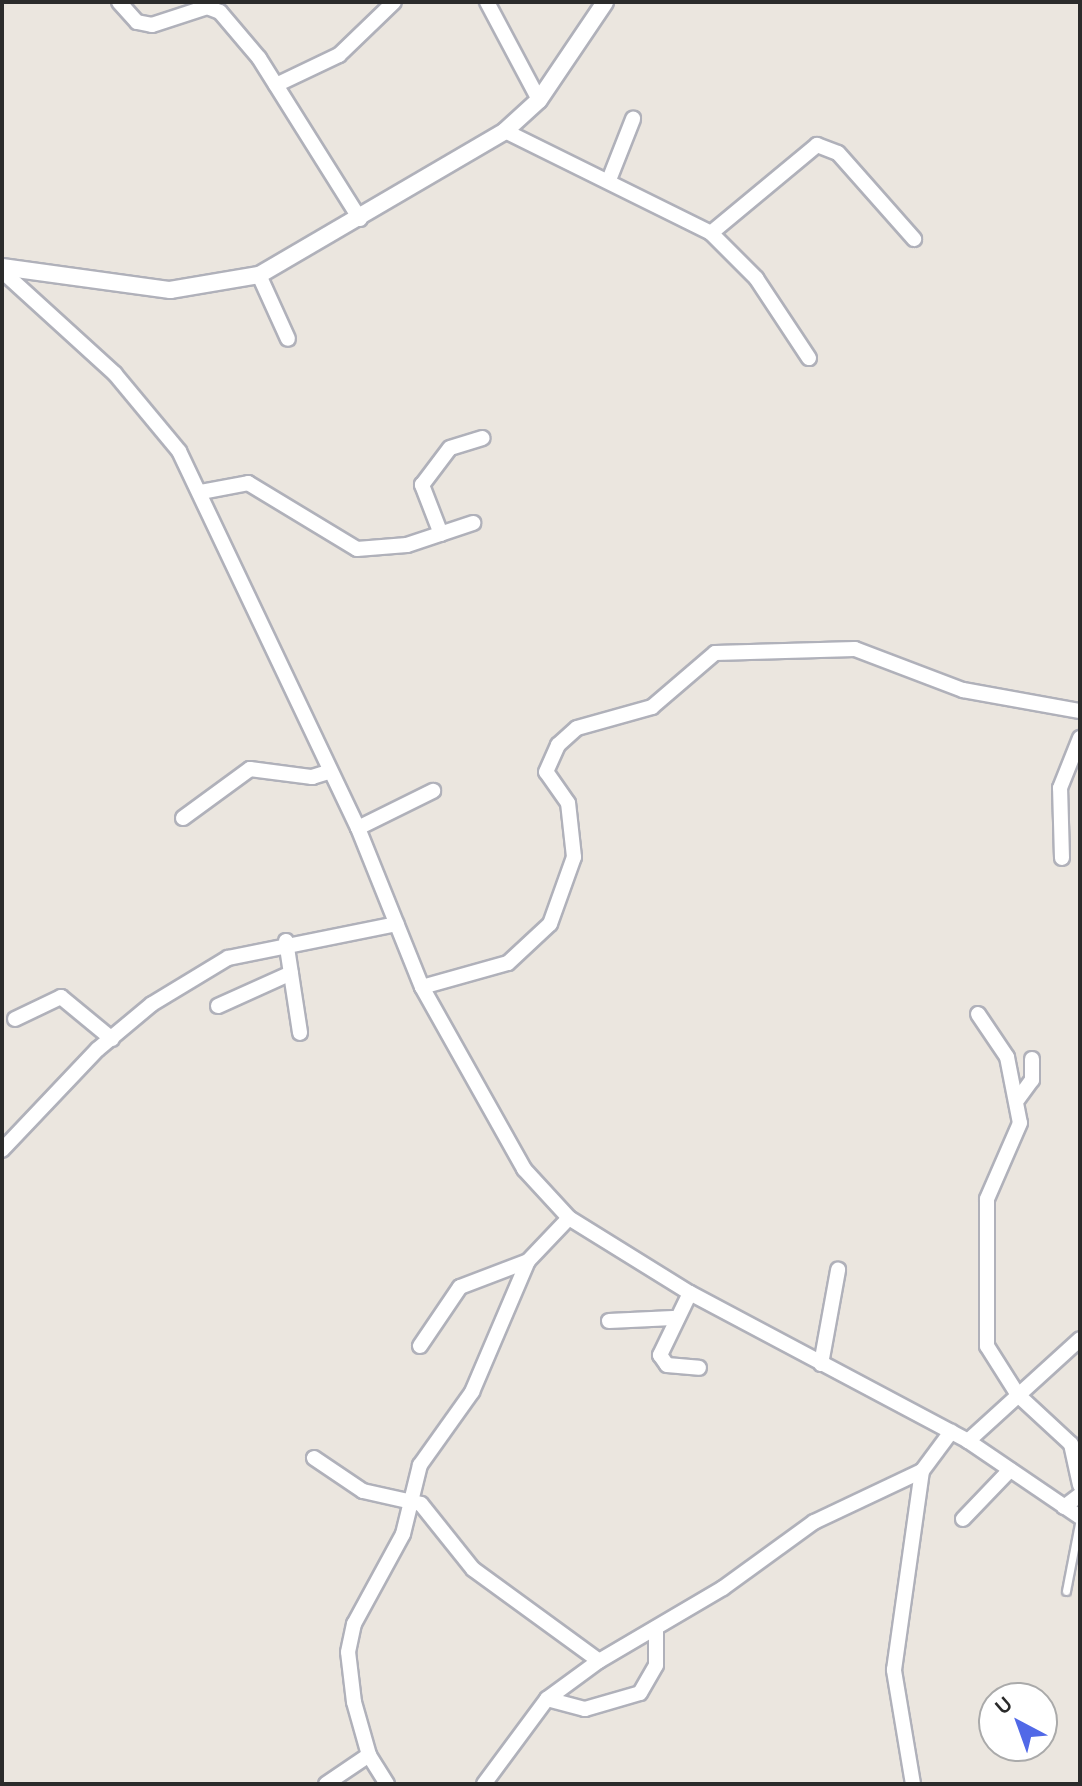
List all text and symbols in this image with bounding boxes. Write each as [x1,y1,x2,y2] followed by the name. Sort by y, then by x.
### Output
[978,1682,1058,1762] north arrow
[989,1691,1018,1720] text: U

